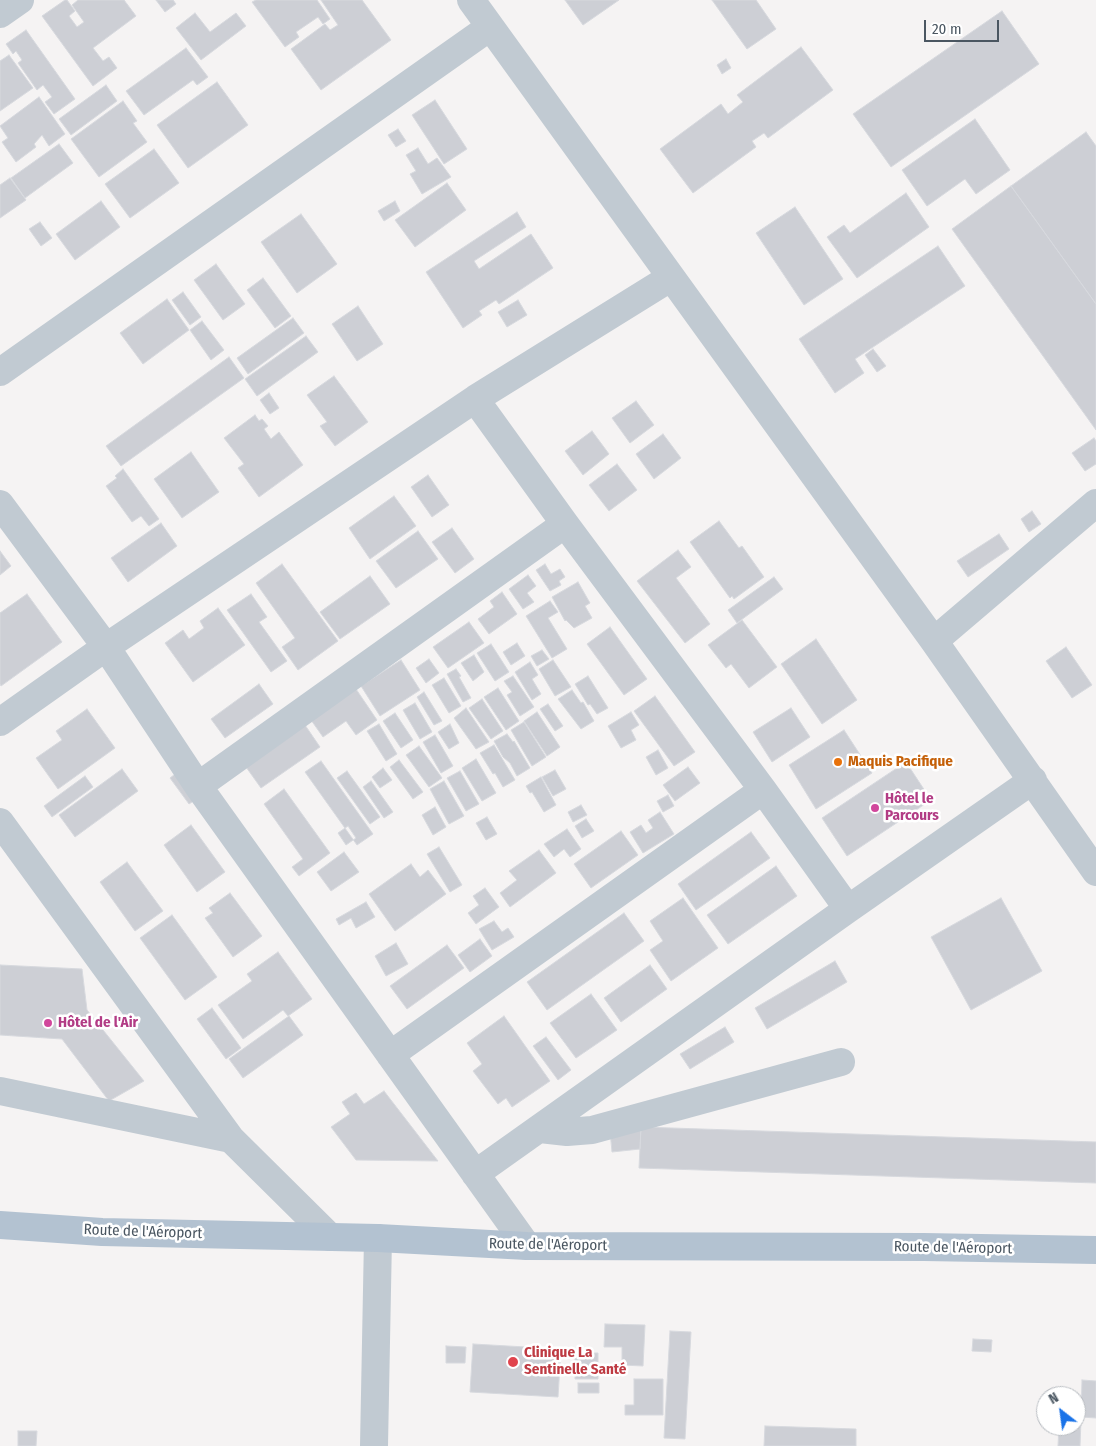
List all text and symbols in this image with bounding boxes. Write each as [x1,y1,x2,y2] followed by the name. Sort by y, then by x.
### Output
[926,10,1001,42] scale bar
[932,20,962,38] text: 20 m
[848,753,953,771] place label: Maquis Pacifique
[832,756,844,768] marker: Maquis Pacifique
[885,790,939,825] place label: Hôtel le Parcours
[869,802,881,814] marker: Hôtel le Parcours
[58,1014,138,1032] place label: Hôtel de l'Air
[42,1017,54,1029] marker: Hôtel de l'Air
[83,1221,203,1243] street label: Route de l'Aéroport
[489,1235,607,1255] street label: Route de l'Aéroport
[894,1238,1012,1258] street label: Route de l'Aéroport
[524,1344,626,1379] place label: Clinique La Sentinelle Santé
[506,1355,520,1369] marker: Clinique La Sentinelle Santé
[1036,1386,1086,1436] north arrow
[1046,1389,1062,1408] text: N

